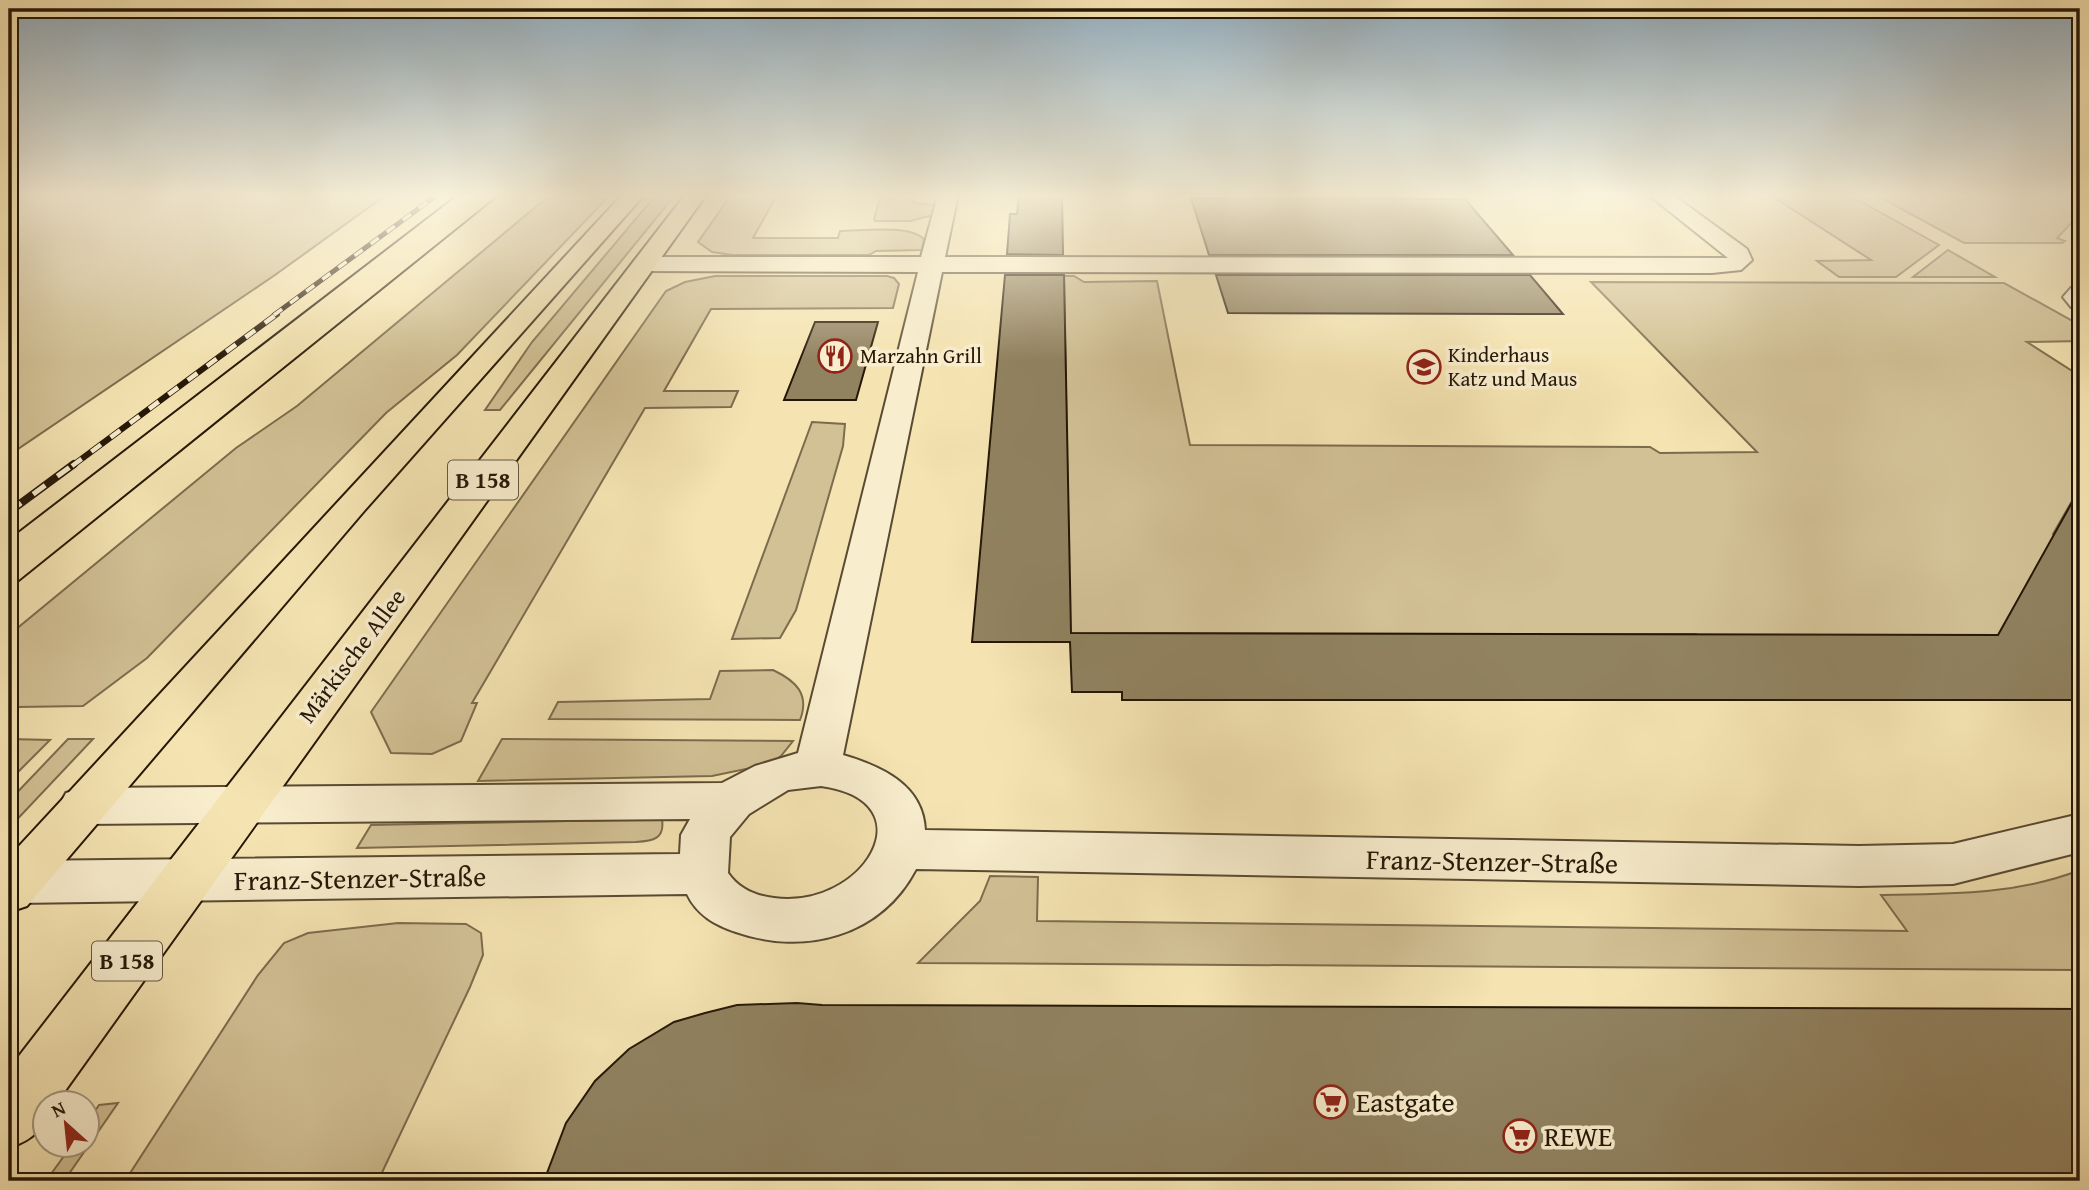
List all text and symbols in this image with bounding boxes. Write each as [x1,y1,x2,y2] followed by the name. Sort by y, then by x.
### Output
[816,337,854,375] restaurant icon: Marzahn Grill
[1448,339,1577,394] place label: Kinderhaus Katz und Maus
[860,340,982,371] place label: Marzahn Grill
[1405,348,1443,386] school or university icon: Kinderhaus Katz und Maus
[448,460,518,500] road number: B 158
[289,581,414,730] street label: Märkische Allee
[1366,838,1619,883] street label: Franz-Stenzer-Straße
[233,855,486,900] street label: Franz-Stenzer-Straße
[92,942,162,980] road number: B 158
[1356,1081,1455,1122] place label: Eastgate
[1312,1083,1350,1121] supermarket icon: Eastgate
[32,1088,102,1158] north arrow
[46,1093,71,1124] text: N
[1544,1115,1612,1156] place label: REWE
[1501,1117,1539,1155] supermarket icon: REWE

